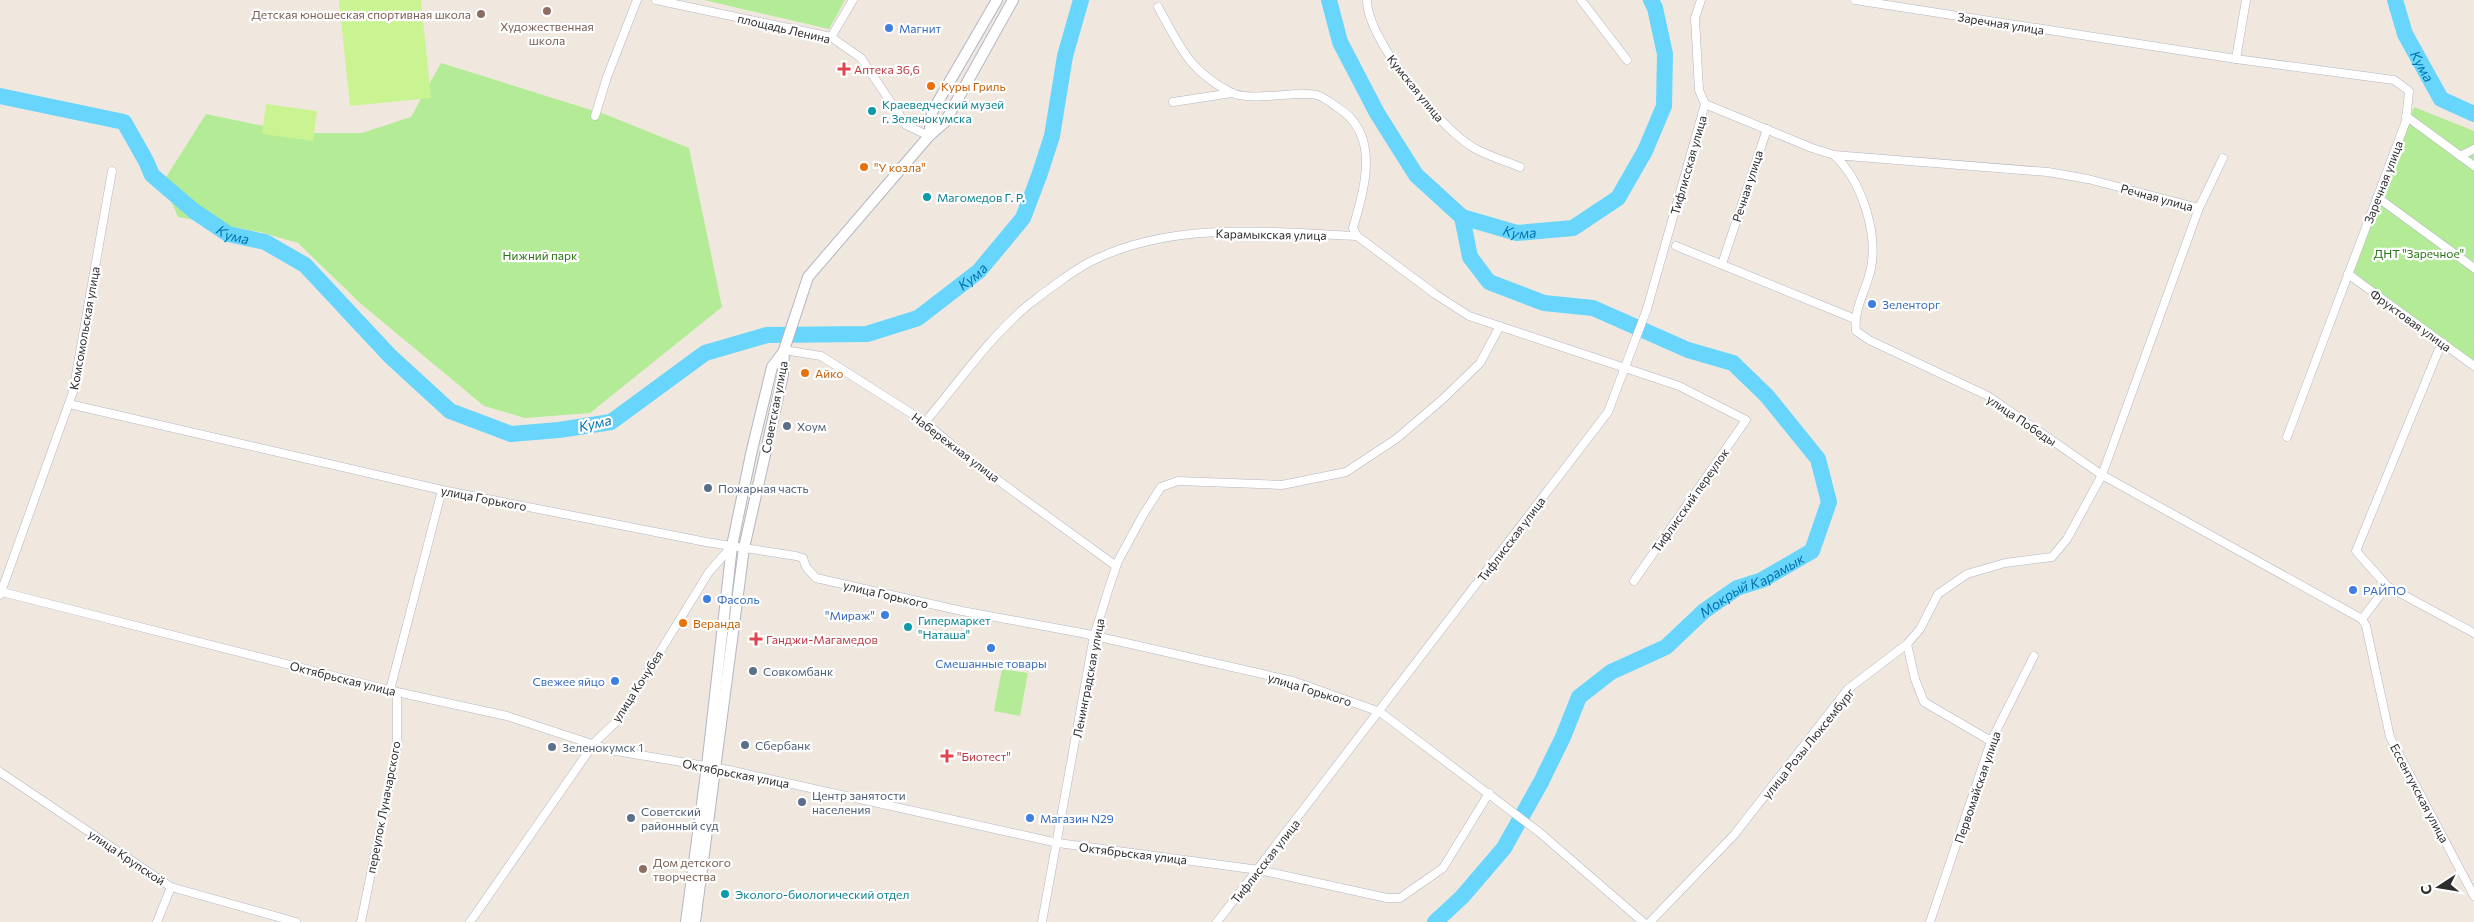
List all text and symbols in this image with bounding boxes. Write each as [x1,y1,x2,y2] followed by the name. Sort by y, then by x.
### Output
[541,5,553,17] marker: Художественная школа
[251,7,471,21] place label: Детская юношеская спортивная школа
[475,8,487,20] marker: Детская юношеская спортивная школа
[1957,9,2045,37] street label: Заречная улица
[736,11,832,45] street label: площадь Ленина
[500,19,594,47] place label: Художественная школа
[899,21,942,35] place label: Магнит
[883,22,895,34] marker: Магнит
[2407,47,2438,85] water label: Кума
[1385,52,1447,124] street label: Кумская улица
[854,62,920,76] place label: Аптека 36,6
[838,63,850,75] marker: Аптека 36,6
[941,79,1006,93] place label: Куры Гриль
[925,80,937,92] marker: Куры Гриль
[882,97,1004,125] place label: Краеведческий музей г. Зеленокумска
[866,105,878,117] marker: Краеведческий музей г. Зеленокумска
[1667,114,1709,216] street label: Тифлисская улица
[2361,139,2405,225] street label: Заречная улица
[1729,148,1765,224] street label: Речная улица
[874,160,926,174] place label: "У козла"
[858,161,870,173] marker: "У козла"
[2119,181,2195,213] street label: Речная улица
[937,190,1025,204] place label: Магомедов Г. Р.
[921,191,933,203] marker: Магомедов Г. Р.
[214,220,251,247] water label: Кума
[1501,221,1537,242] water label: Кума
[1215,226,1327,242] street label: Карамыкская улица
[2374,246,2464,260] park label: ДНТ "Заречное"
[503,248,578,262] park label: Нижний парк
[954,259,991,293] water label: Кума
[66,265,102,391] street label: Комсомольская улица
[2368,286,2454,354] street label: Фруктовая улица
[1882,297,1940,311] place label: Зеленторг
[1866,298,1878,310] marker: Зеленторг
[758,360,790,454] street label: Советская улица
[815,366,844,380] place label: Айко
[799,367,811,379] marker: Айко
[1985,392,2059,448] street label: улица Победы
[909,409,1003,485] street label: Набережная улица
[577,411,613,435] water label: Кума
[797,419,826,433] place label: Хоум
[781,420,793,432] marker: Хоум
[1649,445,1732,555] street label: Тифлисский переулок
[718,481,809,495] place label: Пожарная часть
[702,482,714,494] marker: Пожарная часть
[440,483,528,513] street label: улица Горького
[1474,494,1548,584] street label: Тифлисская улица
[1695,549,1807,621] water label: Мокрый Карамык
[842,577,930,611] street label: улица Горького
[2363,583,2406,597] place label: РАЙПО
[2347,584,2359,596] marker: РАЙПО
[717,592,760,606] place label: Фасоль
[701,593,713,605] marker: Фасоль
[825,608,875,622] place label: "Мираж"
[879,609,891,621] marker: "Мираж"
[918,613,991,641] place label: Гипермаркет "Наташа"
[693,616,740,630] place label: Веранда
[677,617,689,629] marker: Веранда
[1070,617,1106,739] street label: Ленинградская улица
[902,621,914,633] marker: Гипермаркет "Наташа"
[766,632,878,646] place label: Ганджи-Магамедов
[750,633,762,645] marker: Ганджи-Магамедов
[985,642,997,654] marker: Смешанные товары
[609,648,665,724] street label: улица Кочубея
[935,656,1047,670] place label: Смешанные товары
[289,658,397,698] street label: Октябрьская улица
[763,664,834,678] place label: Совкомбанк
[747,665,759,677] marker: Совкомбанк
[1266,670,1354,708] street label: улица Горького
[533,674,605,688] place label: Свежее яйцо
[609,675,621,687] marker: Свежее яйцо
[1759,685,1857,801] street label: улица Розы Люксембург
[1951,729,2003,845] street label: Первомайская улица
[755,738,811,752] place label: Сбербанк
[739,739,751,751] marker: Сбербанк
[363,740,403,874] street label: переулок Луначарского
[562,740,643,754] place label: Зеленокумск 1
[546,741,558,753] marker: Зеленокумск 1
[2388,741,2452,845] street label: Ессентукская улица
[957,749,1011,763] place label: "Биотест"
[941,750,953,762] marker: "Биотест"
[681,756,791,790] street label: Октябрьская улица
[812,788,906,816] place label: Центр занятости населения
[796,796,808,808] marker: Центр занятости населения
[641,804,719,832] place label: Советский районный суд
[1040,811,1114,825] place label: Магазин N29
[625,812,637,824] marker: Советский районный суд
[1024,812,1036,824] marker: Магазин N29
[1228,816,1302,906] street label: Тифлисская улица
[86,826,168,888] street label: улица Крупской
[1078,839,1188,867] street label: Октябрьская улица
[653,855,731,883] place label: Дом детского творчества
[2414,862,2464,912] north arrow
[637,863,649,875] marker: Дом детского творчества
[2416,883,2435,896] text: С
[735,887,909,901] place label: Эколого-биологический отдел
[719,888,731,900] marker: Эколого-биологический отдел

